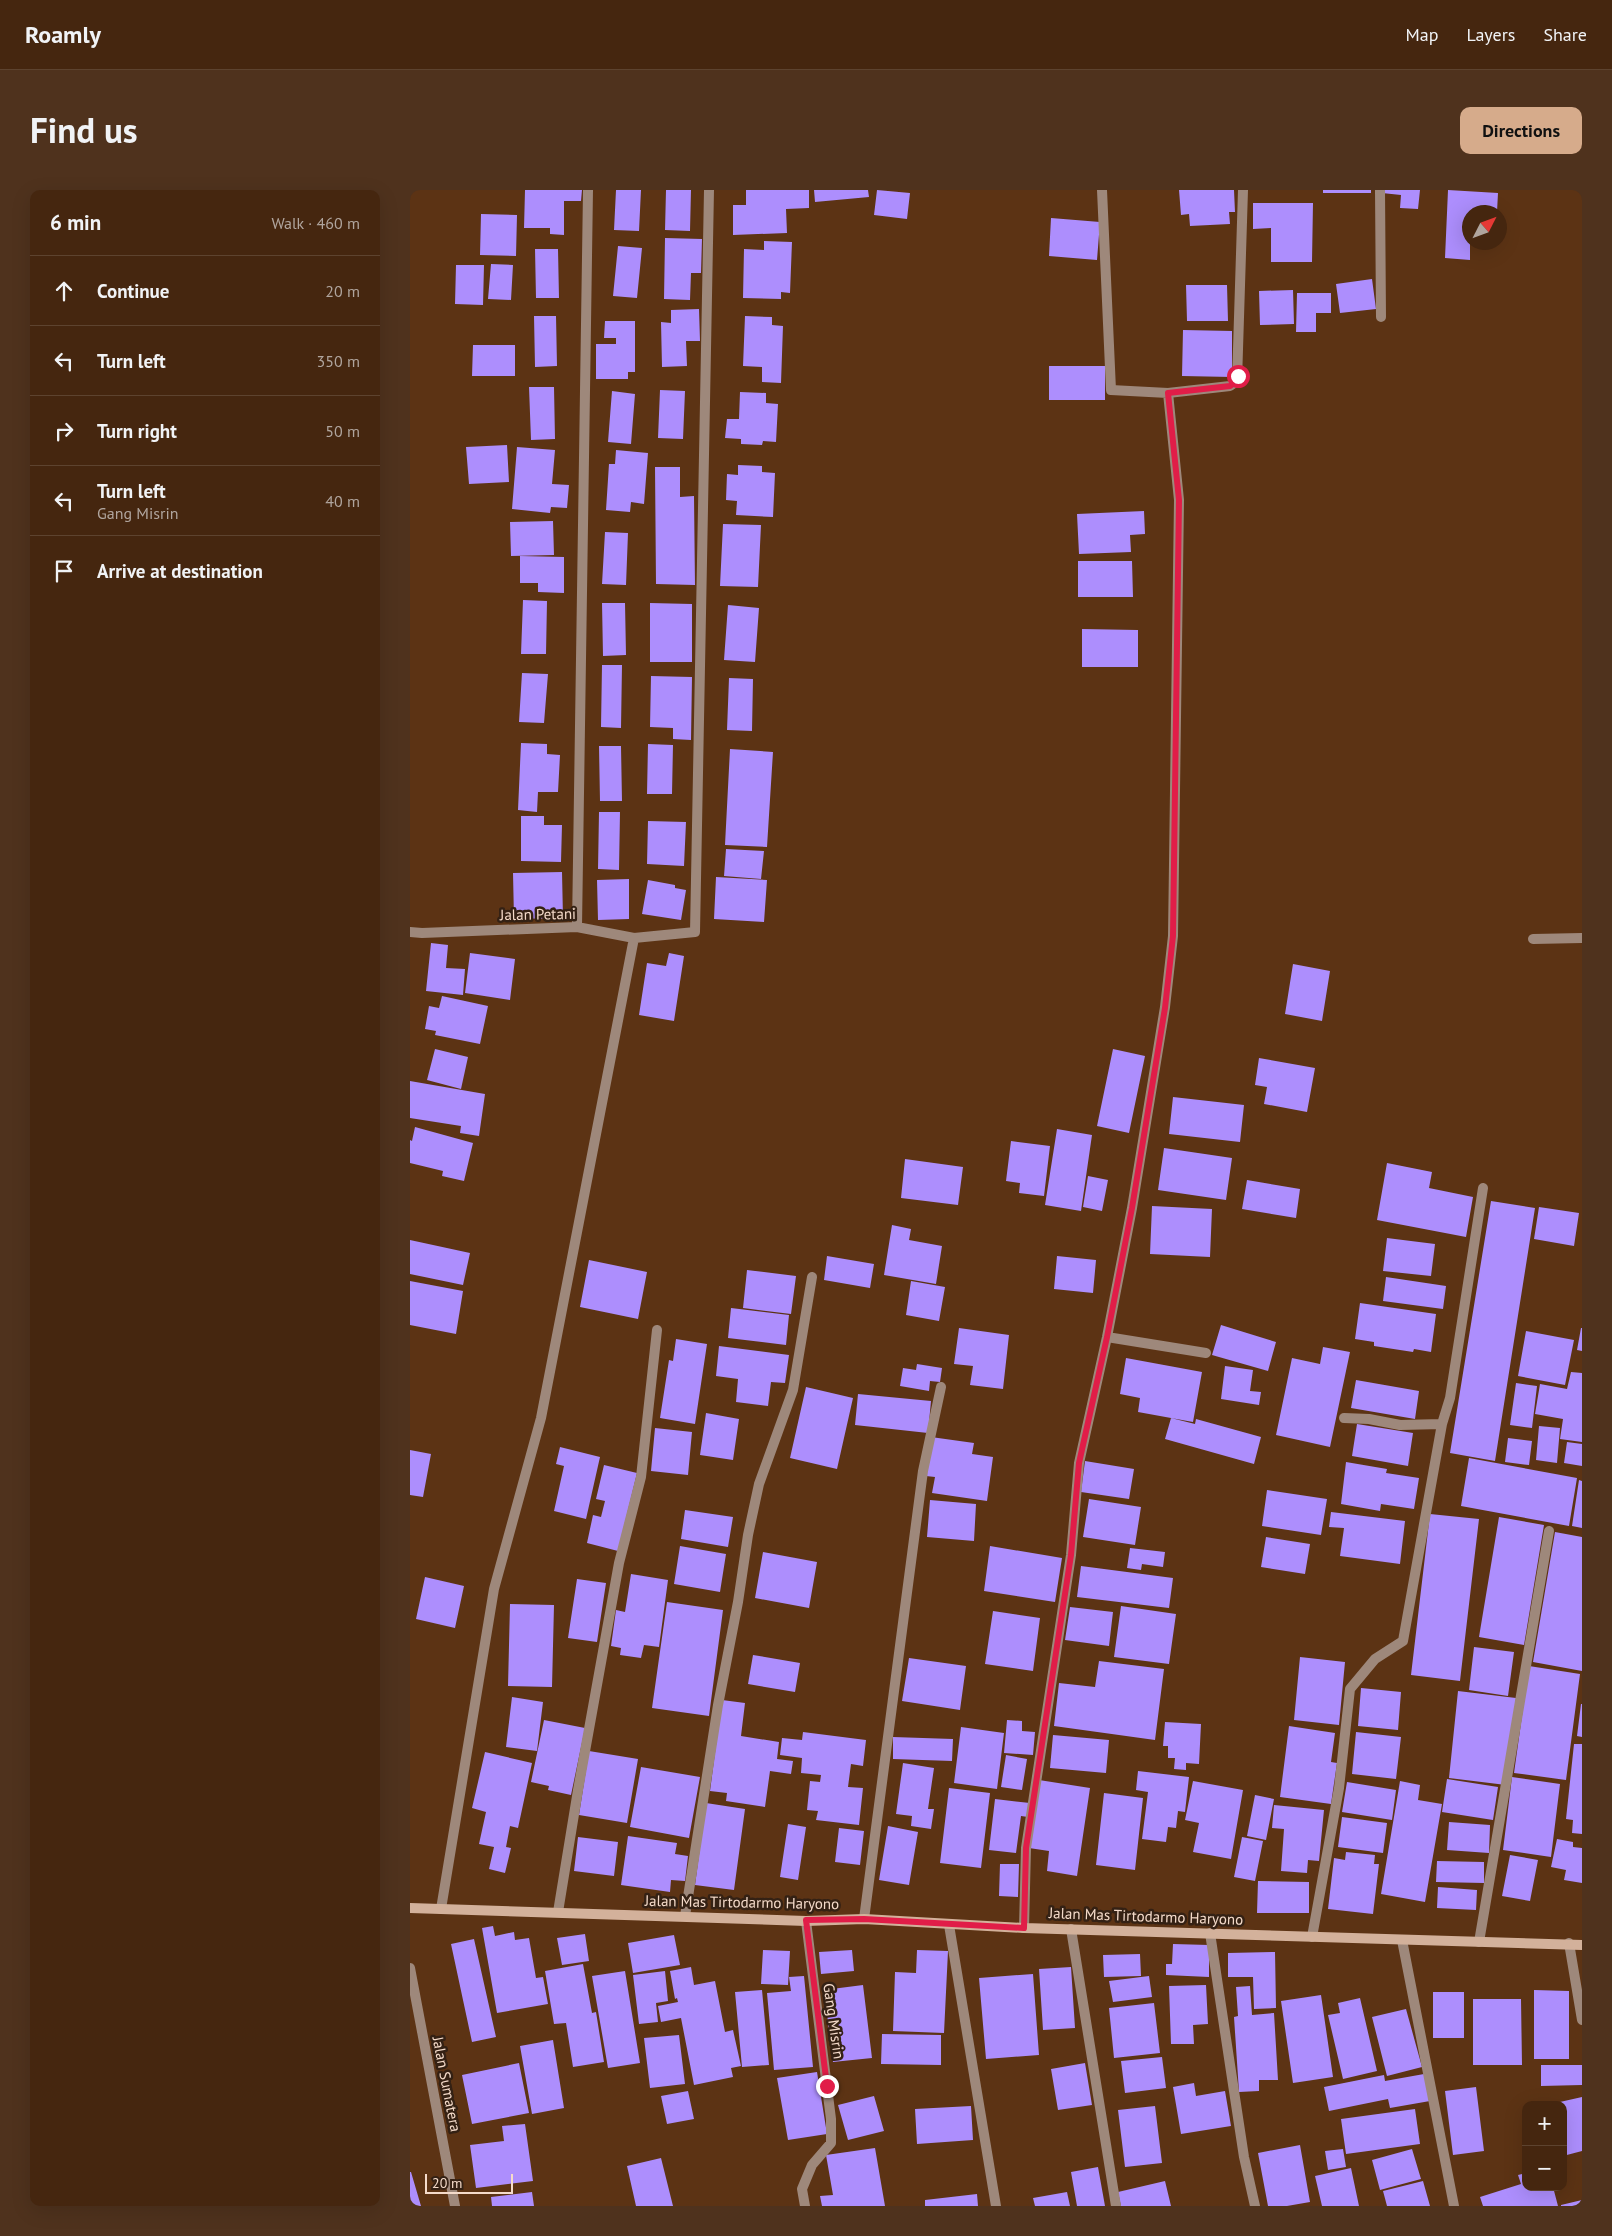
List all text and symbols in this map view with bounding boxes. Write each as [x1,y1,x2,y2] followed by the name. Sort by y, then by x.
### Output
[25,19,101,50] text: Roamly
[1406,23,1438,46] text: Map
[1466,23,1515,46] text: Layers
[1543,23,1587,46] text: Share
[30,107,138,153] text: Find us
[1460,107,1582,154] button: Directions
[1462,205,1507,250] north arrow
[50,209,101,236] text: 6 min
[271,213,360,233] text: Walk · 460 m
[50,277,78,305] icon: ahead
[97,279,169,303] text: Continue
[325,281,360,301] text: 20 m
[50,347,78,375] icon: left
[97,349,166,373] text: Turn left
[317,351,360,371] text: 350 m
[1227,365,1250,388] route start
[50,417,78,445] icon: right
[97,419,177,443] text: Turn right
[325,421,360,441] text: 50 m
[97,479,166,503] text: Turn left
[50,487,78,515] icon: left
[325,491,360,511] text: 40 m
[97,503,179,523] text: Gang Misrin
[50,557,78,585] icon: arrive
[97,559,263,583] text: Arrive at destination
[499,904,576,924] street label: Jalan Petani
[644,1891,839,1913] street label: Jalan Mas Tirtodarmo Haryono
[1048,1903,1243,1929] street label: Jalan Mas Tirtodarmo Haryono
[819,1982,849,2060] street label: Gang Misrin
[428,2034,466,2133] street label: Jalan Sumatera
[816,2075,839,2098] route end
[1522,2101,1567,2191] map controls
[1522,2101,1567,2146] button: +
[1522,2146,1567,2191] button: −
[425,2171,512,2194] scale bar
[432,2174,462,2192] text: 20 m

